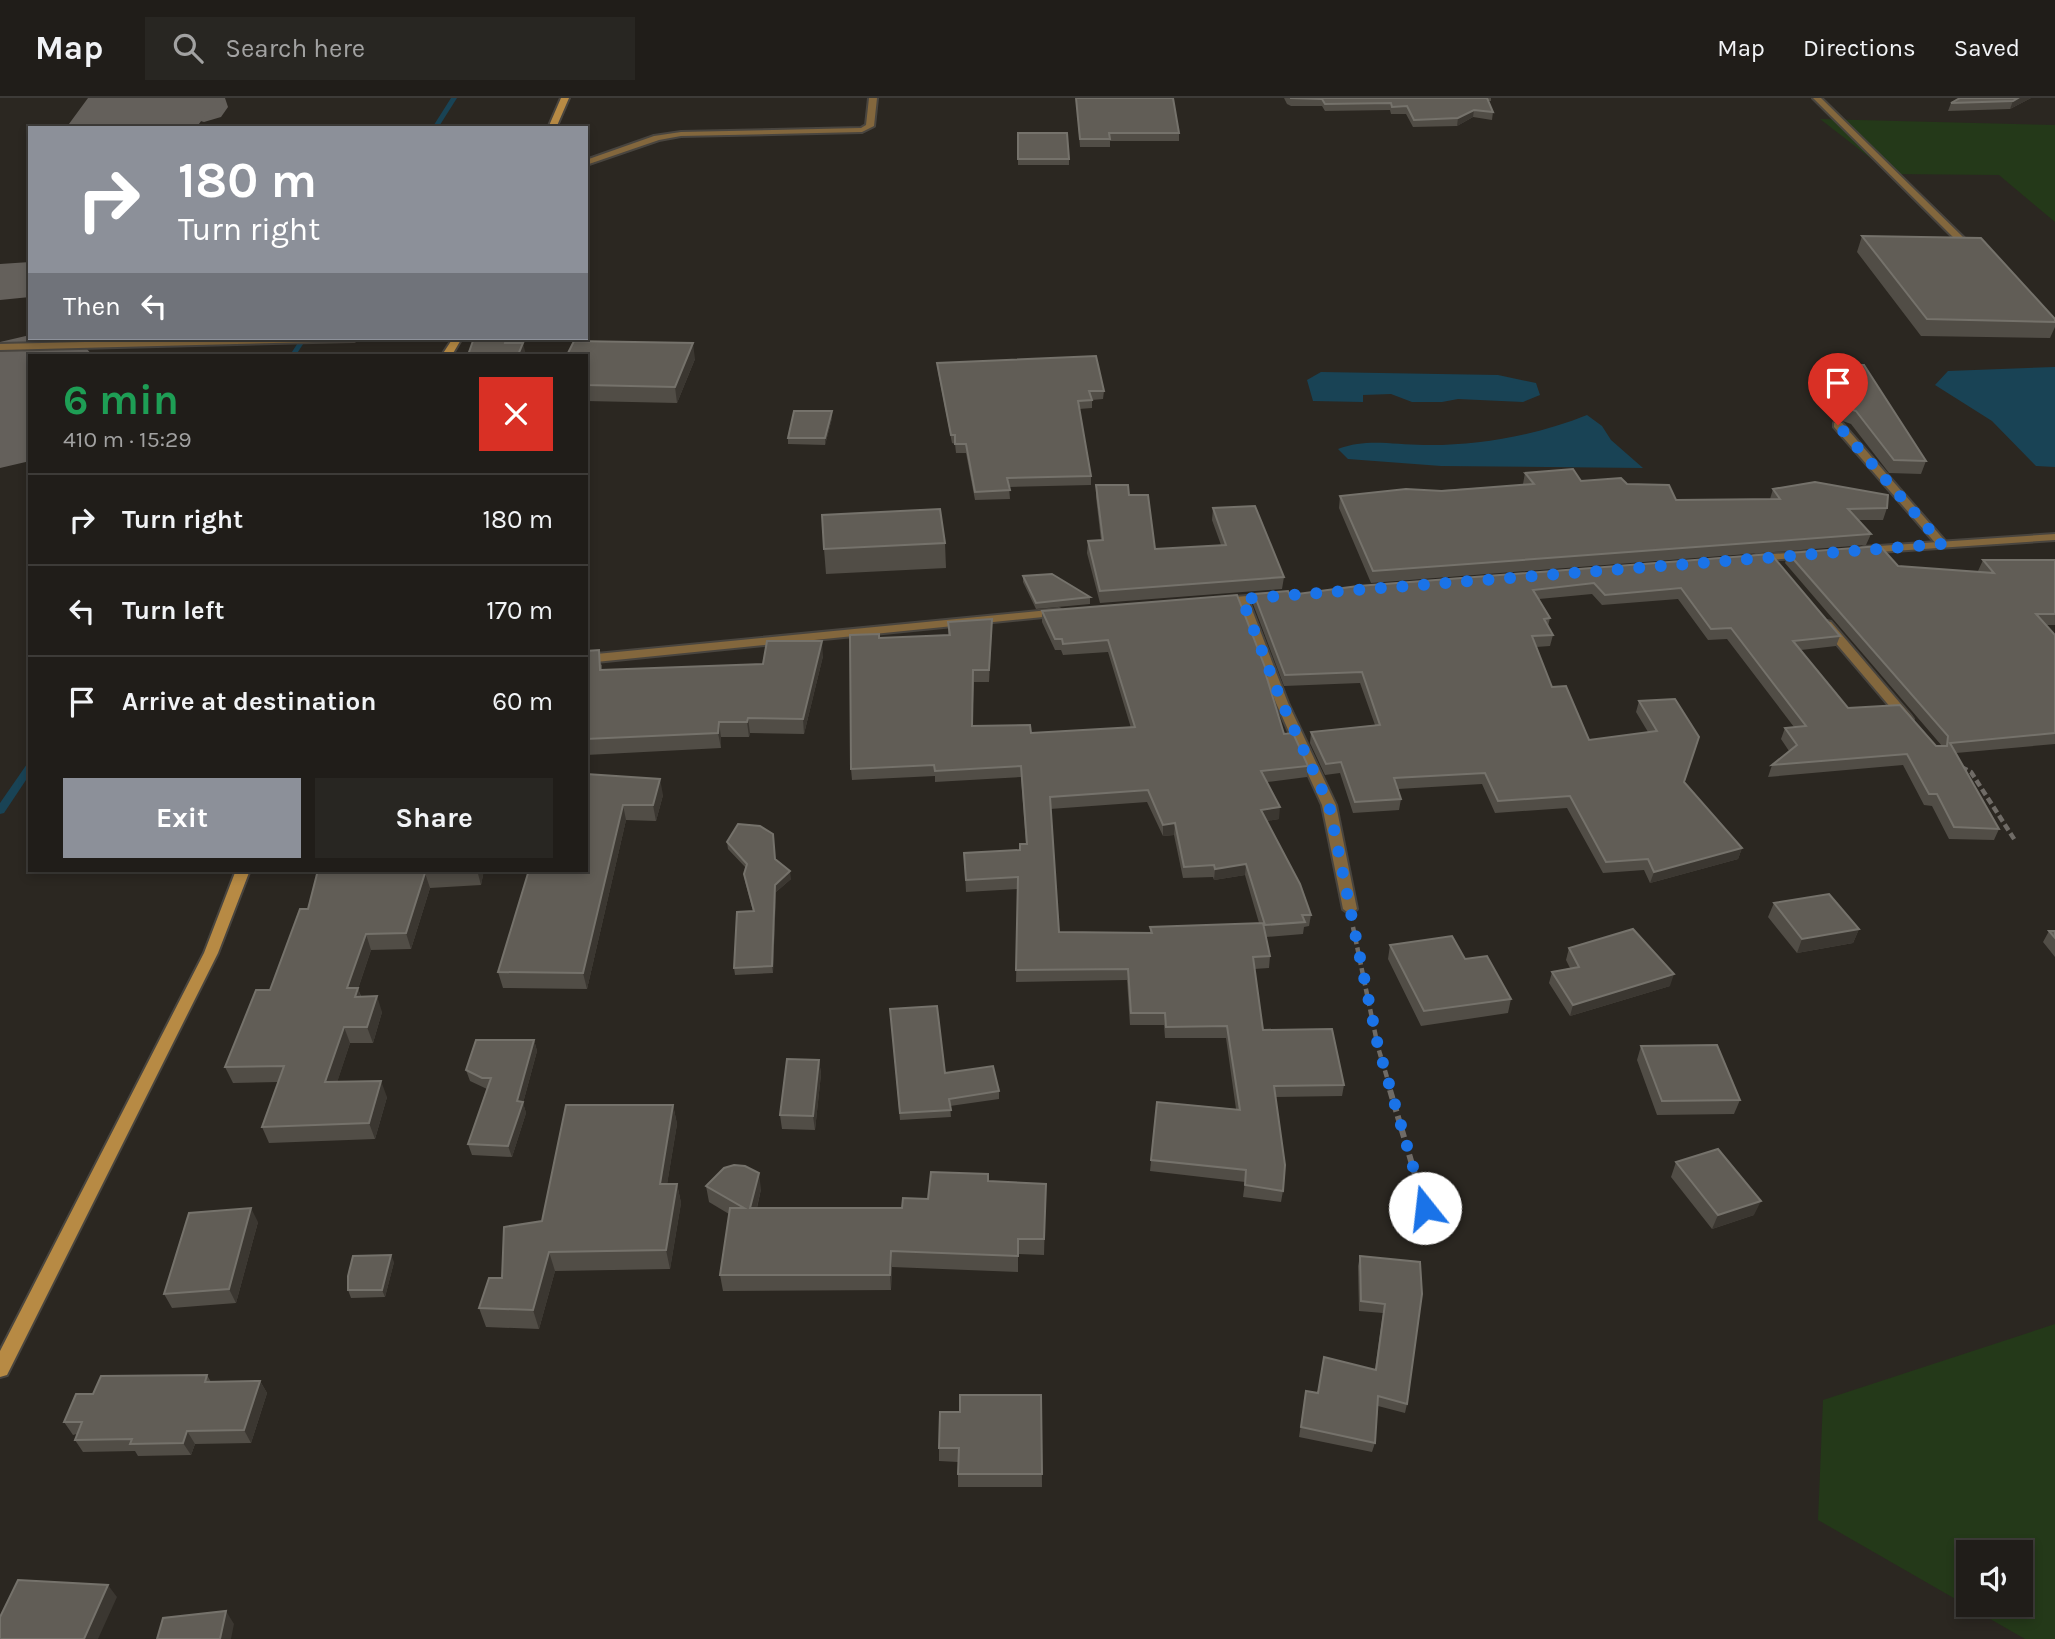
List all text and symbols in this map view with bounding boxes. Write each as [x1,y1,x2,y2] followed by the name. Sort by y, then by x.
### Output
[145,17,635,80] search box
[35,29,103,67] text: Map
[169,29,207,67] icon: search
[225,33,365,64] text: Search here
[1717,34,1765,62] text: Map
[1803,34,1916,62] text: Directions
[1954,34,2020,62] text: Saved
[178,152,317,209] text: 180 m
[63,154,154,245] icon: right
[178,211,320,248] text: Turn right
[135,287,173,325] icon: left
[63,291,121,322] text: Then
[1808,353,1868,425] pin
[1819,364,1857,402] icon: arrive
[63,375,179,425] text: 6 min
[479,377,553,451] button: close
[63,426,192,453] text: 410 m · 15:29
[63,501,101,539] icon: right
[122,504,243,535] text: Turn right
[483,504,553,535] text: 180 m
[63,592,101,630] icon: left
[122,595,224,626] text: Turn left
[486,595,553,626] text: 170 m
[63,683,101,721] icon: arrive
[122,686,376,717] text: Arrive at destination
[492,686,553,717] text: 60 m
[63,778,301,858] button: Exit
[315,778,553,858] button: Share
[1388,1171,1462,1245] position arrow
[1956,1540,2033,1617] map controls
[1956,1540,2033,1617] button: sound

